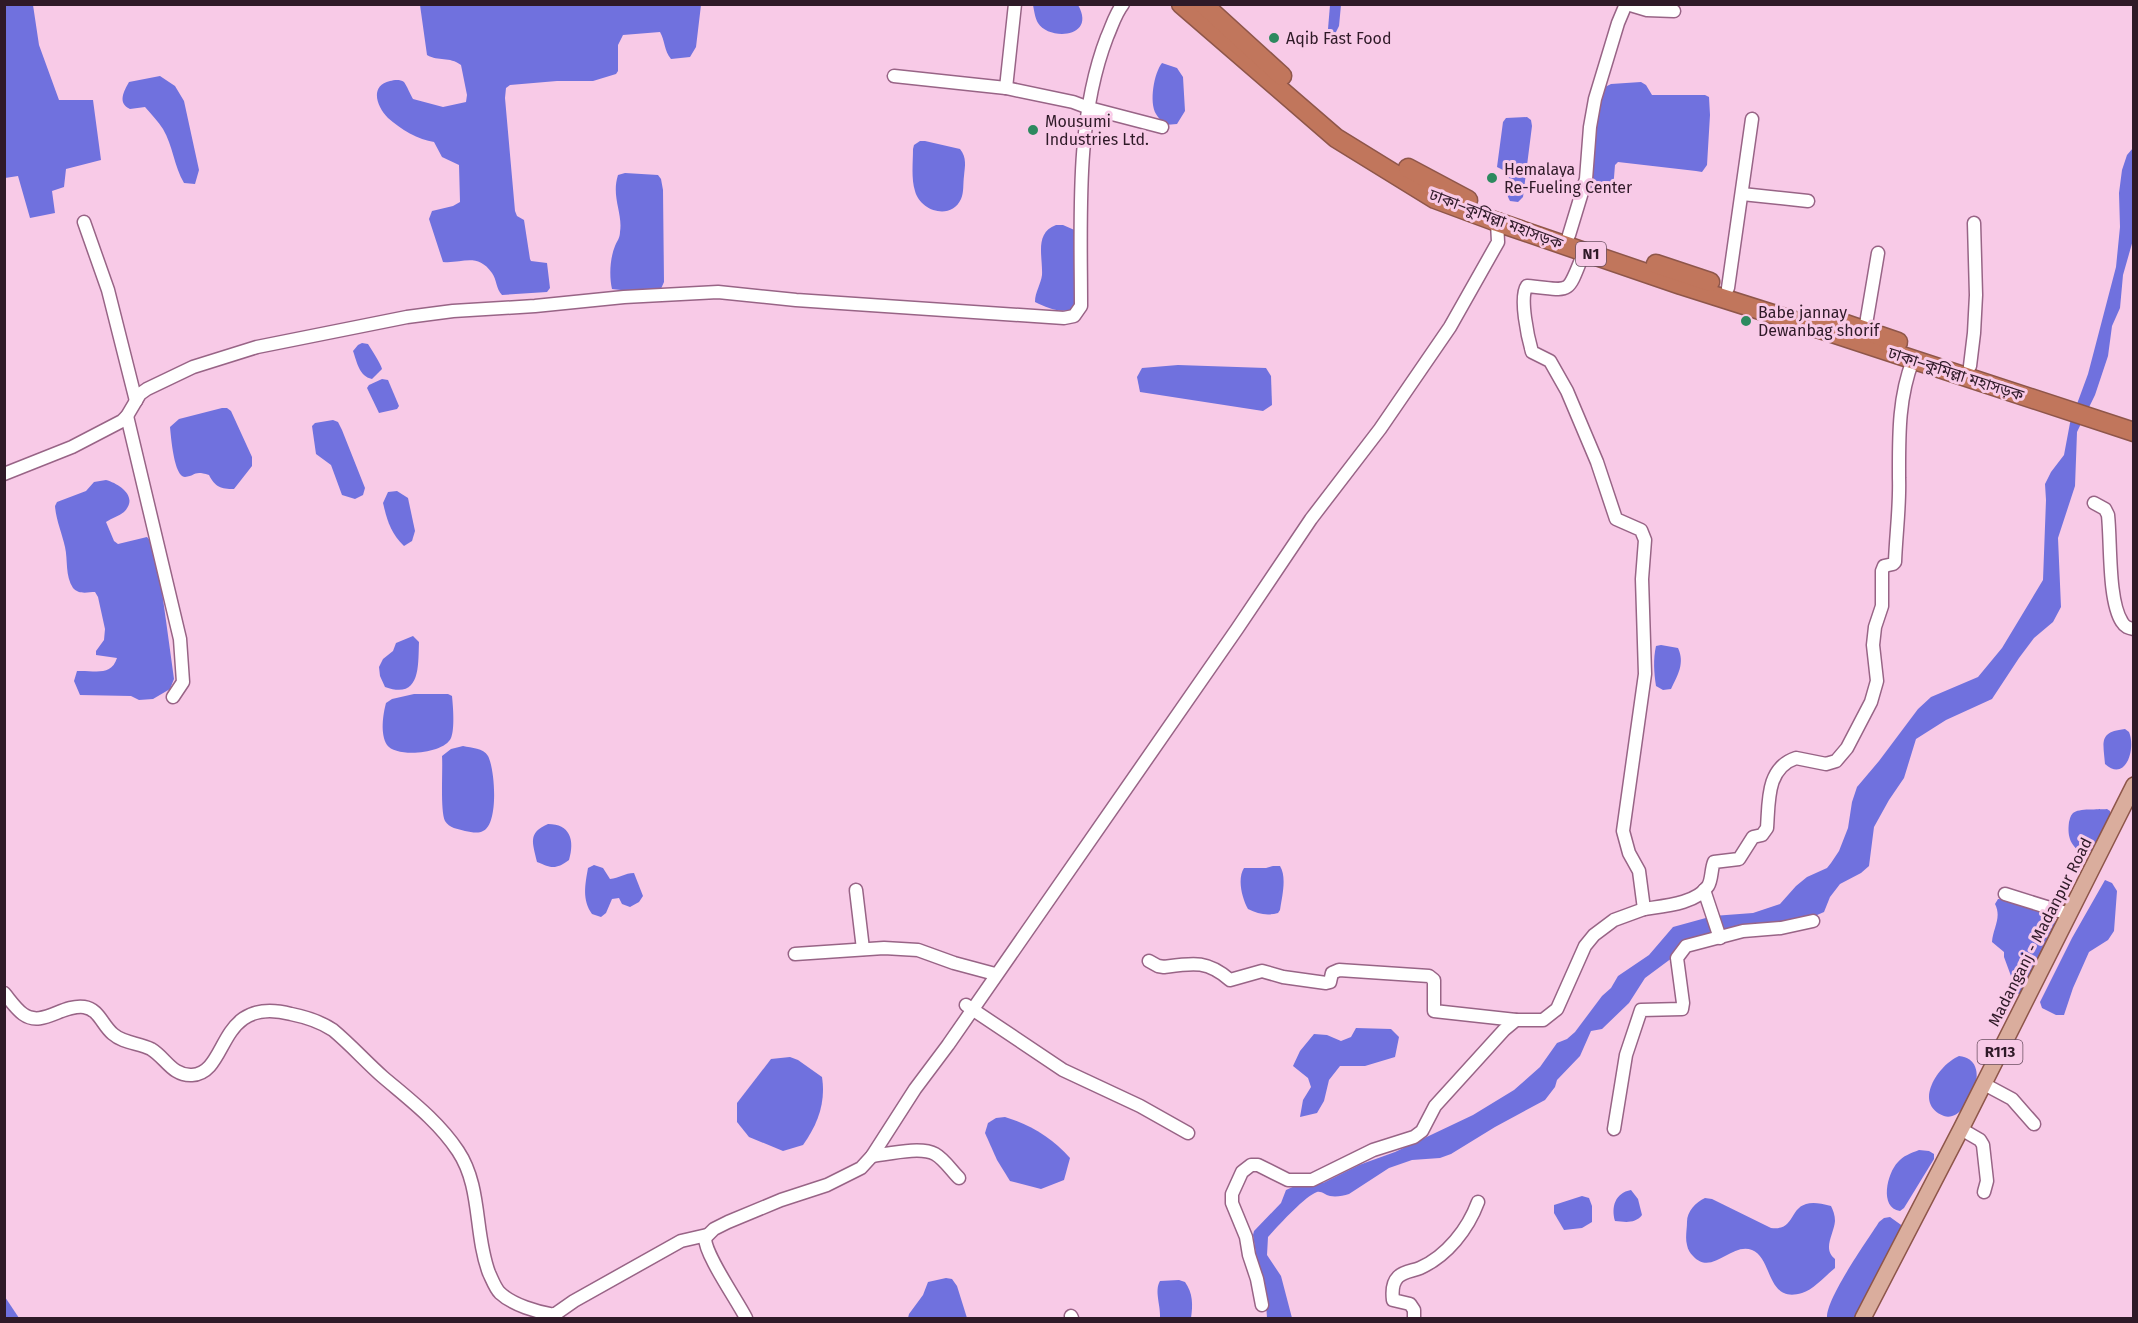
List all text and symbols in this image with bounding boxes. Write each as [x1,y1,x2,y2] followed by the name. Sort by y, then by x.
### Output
[1286,29,1391,48] place label: Aqib Fast Food
[1267,31,1281,45] marker: Aqib Fast Food
[1045,112,1149,149] place label: Mousumi Industries Ltd.
[1026,123,1040,137] marker: Mousumi Industries Ltd.
[1504,160,1633,197] place label: Hemalaya Re-Fueling Center
[1485,171,1499,185] marker: Hemalaya Re-Fueling Center
[1426,184,1566,254] street label: ঢাকা–কুমিল্লা মহাসড়ক
[1576,242,1606,266] road number: N1
[1758,303,1881,340] place label: Babe jannay Dewanbag shorif
[1739,314,1753,328] marker: Babe jannay Dewanbag shorif
[1885,343,2027,405] street label: ঢাকা–কুমিল্লা মহাসড়ক
[1984,834,2096,1030] street label: Madanganj - Madanpur Road
[1978,1040,2022,1064] road number: R113

